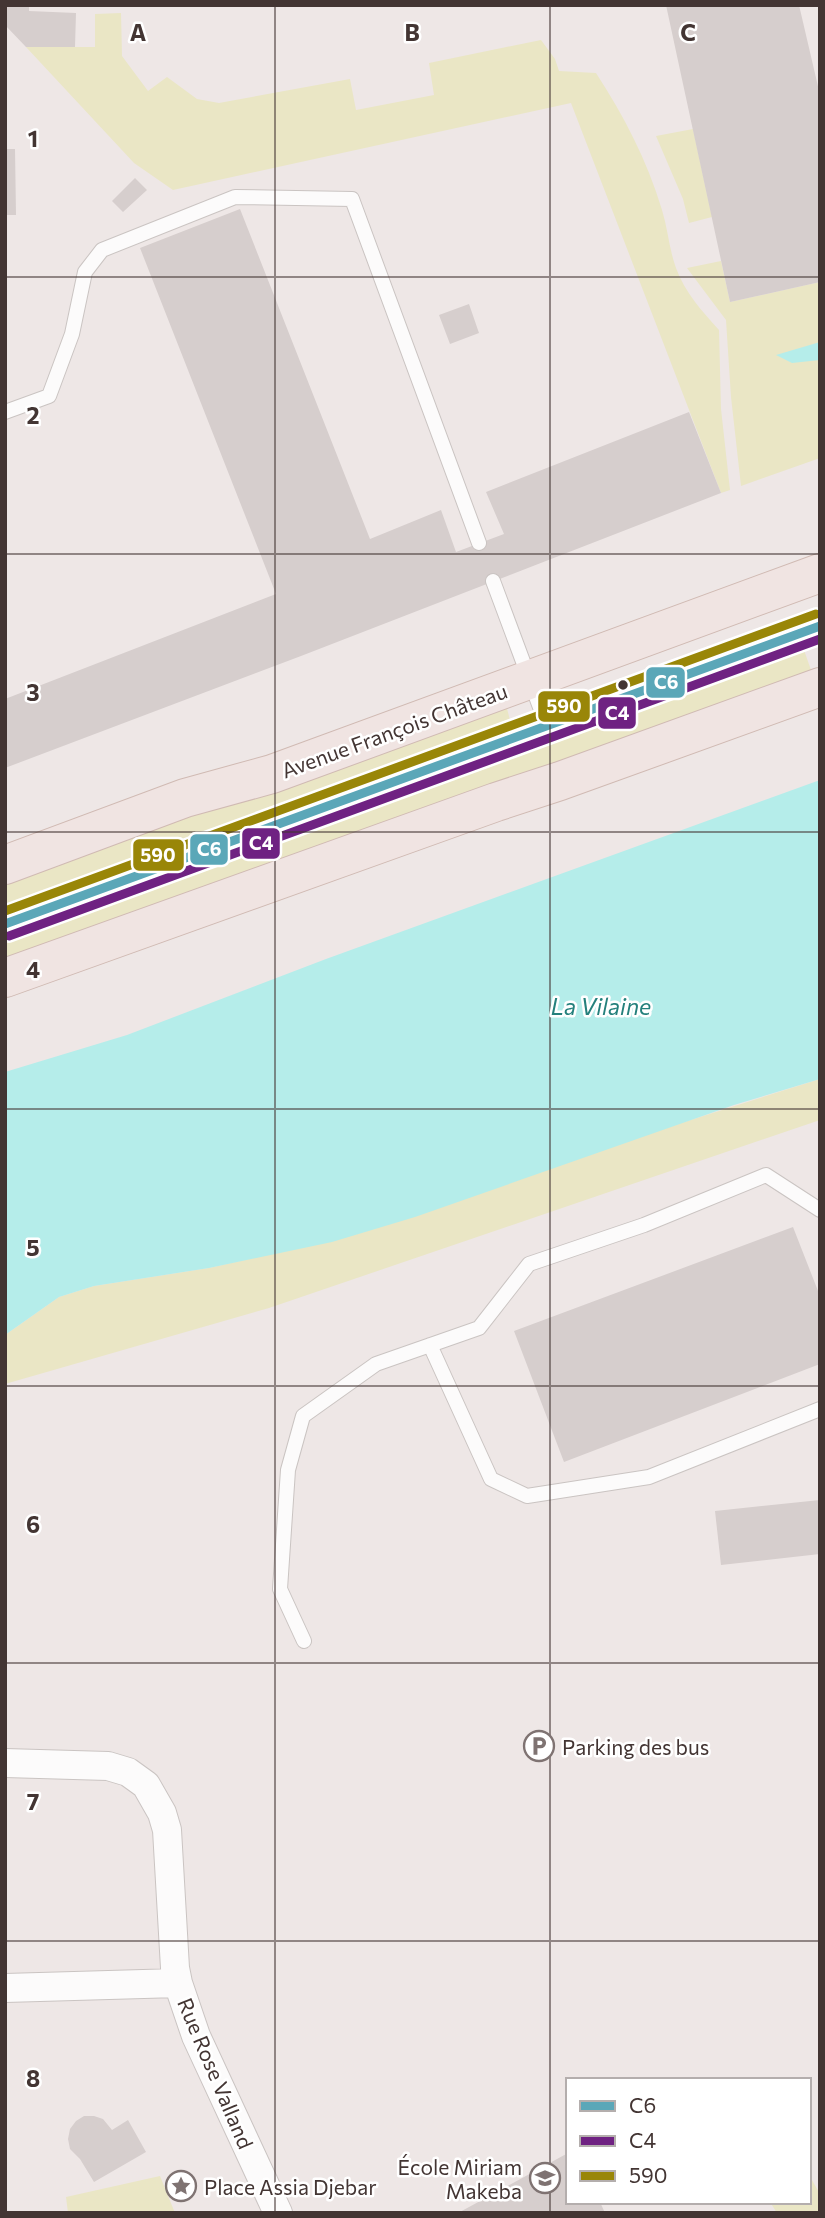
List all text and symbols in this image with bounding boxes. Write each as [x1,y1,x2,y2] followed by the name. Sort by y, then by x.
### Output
[130,18,147,46] text: A
[404,18,420,46] text: B
[680,18,696,46] text: C
[28,124,38,152] text: 1
[26,401,40,429] text: 2
[645,666,686,699] line badge: C6
[654,670,678,693] text: C6
[278,677,510,783] street label: Avenue François Château
[26,678,40,706] text: 3
[616,678,630,692] unlabelled marker
[537,690,591,723] line badge: 590
[546,694,582,717] text: 590
[597,696,637,730] line badge: C4
[605,701,630,724] text: C4
[241,827,281,860] line badge: C4
[249,831,274,854] text: C4
[189,833,229,866] line badge: C6
[197,837,221,860] text: C6
[132,838,185,872] line badge: 590
[140,843,176,866] text: 590
[26,955,40,983] text: 4
[551,992,651,1020] water label: La Vilaine
[26,1233,40,1261] text: 5
[26,1510,40,1538] text: 6
[522,1729,556,1763] parking icon: Parking des bus
[562,1734,709,1759] place label: Parking des bus
[27,1787,39,1815] text: 7
[173,1994,259,2152] street label: Rue Rose Valland
[26,2064,40,2092] text: 8
[566,2078,811,2204] legend
[629,2092,656,2117] text: C6
[629,2127,656,2152] text: C4
[398,2154,522,2203] place label: École Miriam Makeba
[528,2161,562,2195] school or university icon: École Miriam Makeba
[629,2162,668,2187] text: 590
[164,2169,198,2203] place icon: Place Assia Djebar
[204,2174,377,2199] place label: Place Assia Djebar

